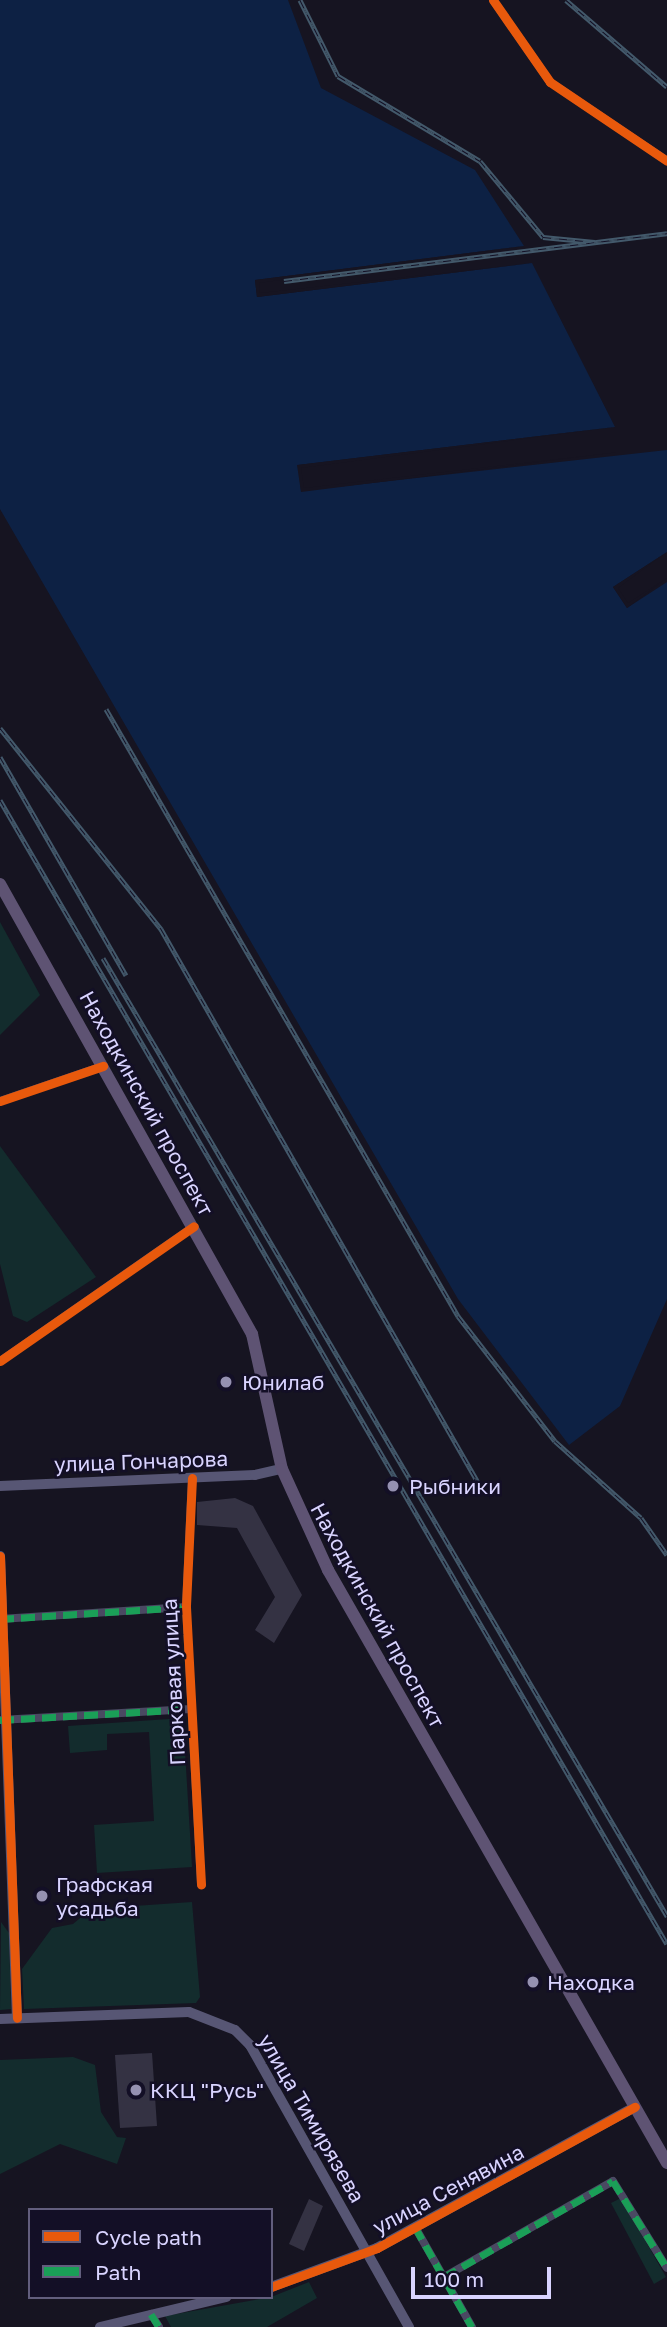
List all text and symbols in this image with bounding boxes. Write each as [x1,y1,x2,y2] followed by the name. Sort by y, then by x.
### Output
[75,986,219,1220] street label: Находкинский проспект
[242,1369,324,1395] place label: Юнилаб
[216,1372,236,1392] marker: Юнилаб
[53,1445,229,1477] street label: улица Гончарова
[409,1473,501,1499] place label: Рыбники
[383,1476,403,1496] marker: Рыбники
[306,1498,450,1732] street label: Находкинский проспект
[156,1598,190,1766] street label: Парковая улица
[56,1871,153,1921] place label: Графская усадьба
[34,1888,50,1904] marker: Графская усадьба
[547,1969,635,1995] place label: Находка
[525,1974,541,1990] marker: Находка
[253,2029,371,2207] street label: улица Тимирязева
[150,2077,264,2103] place label: ККЦ "Русь"
[128,2082,144,2098] marker: ККЦ "Русь"
[368,2139,528,2239] street label: улица Сенявина
[28,2208,273,2299] legend
[95,2224,202,2250] text: Cycle path
[415,2254,555,2298] scale bar
[95,2259,142,2285] text: Path
[424,2266,484,2292] text: 100 m

